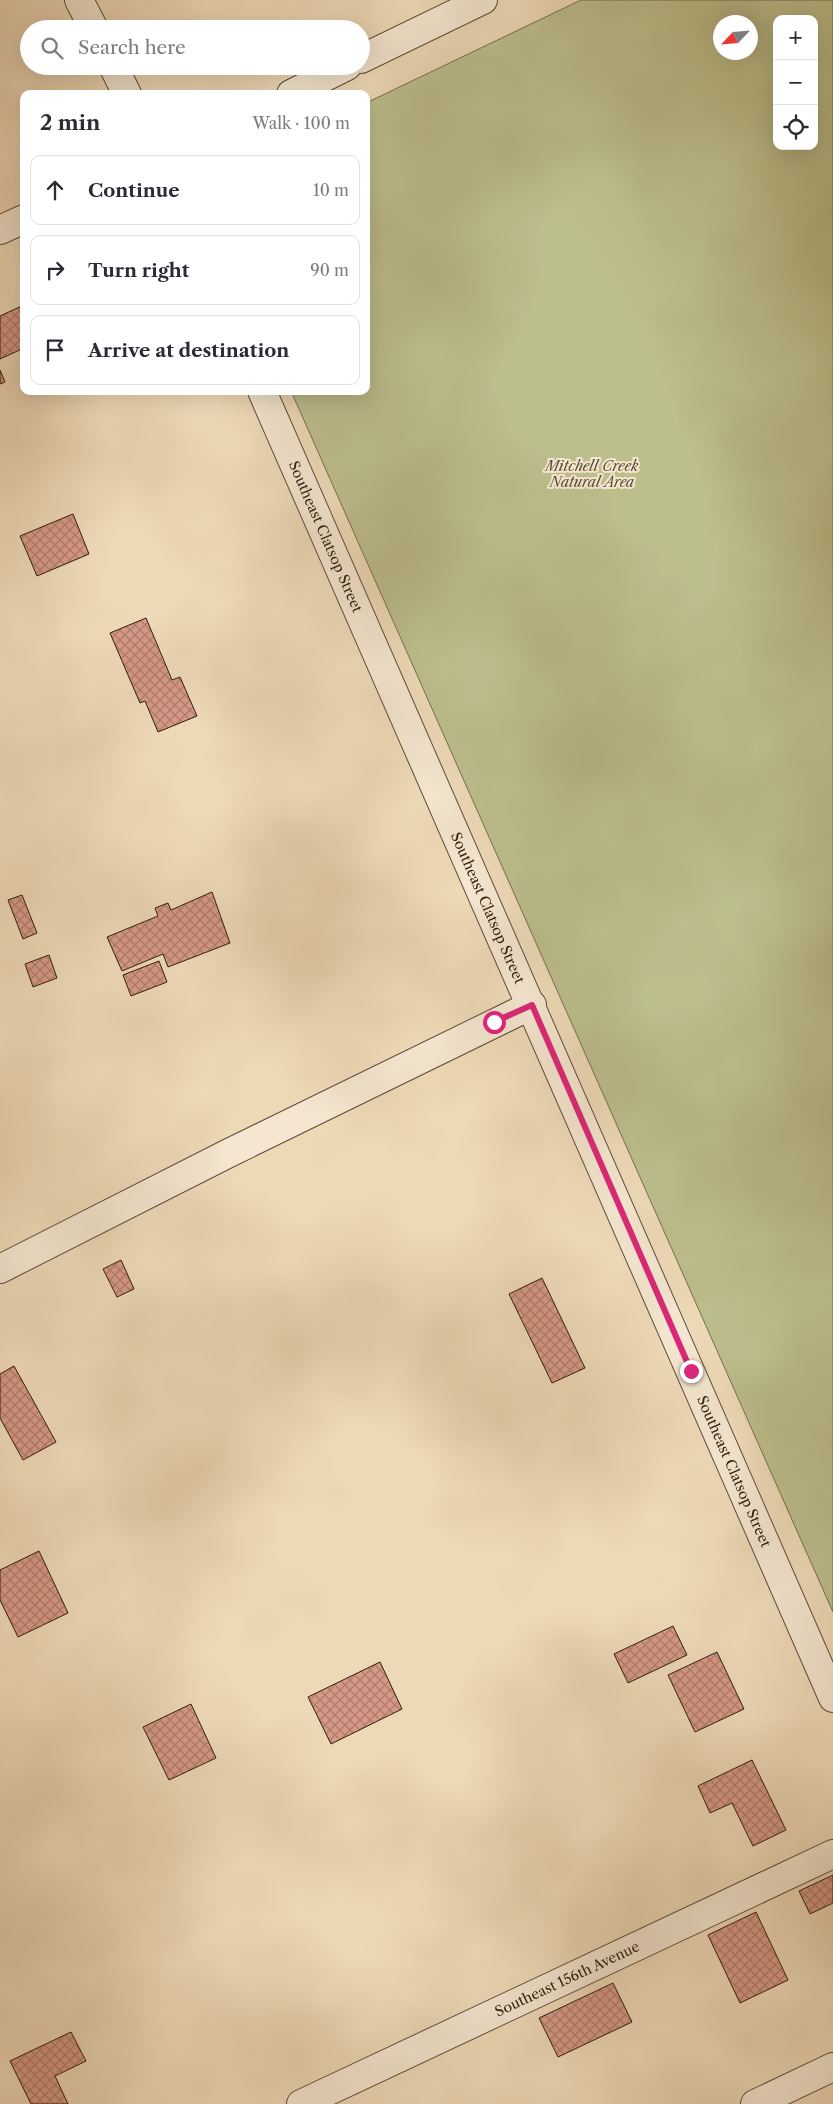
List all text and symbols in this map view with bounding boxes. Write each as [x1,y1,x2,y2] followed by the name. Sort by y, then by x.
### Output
[713,15,758,60] north arrow
[773,15,818,150] map controls
[773,15,818,60] button: +
[20,20,370,75] search box
[38,34,66,62] icon: search
[78,36,186,59] text: Search here
[773,60,818,105] button: −
[773,105,818,150] button: locate
[40,110,100,135] text: 2 min
[253,113,350,133] text: Walk · 100 m
[41,176,69,204] icon: ahead
[88,179,180,202] text: Continue
[313,180,349,200] text: 10 m
[41,256,69,284] icon: right
[88,259,189,282] text: Turn right
[310,260,349,280] text: 90 m
[41,336,69,364] icon: arrive
[88,339,289,362] text: Arrive at destination
[544,457,639,491] park label: Mitchell Creek Natural Area
[285,458,367,615] street label: Southeast Clatsop Street
[447,829,529,986] street label: Southeast Clatsop Street
[483,1011,506,1034] route start
[680,1360,703,1383] route end
[693,1393,775,1550] street label: Southeast Clatsop Street
[492,1937,642,2021] street label: Southeast 156th Avenue

